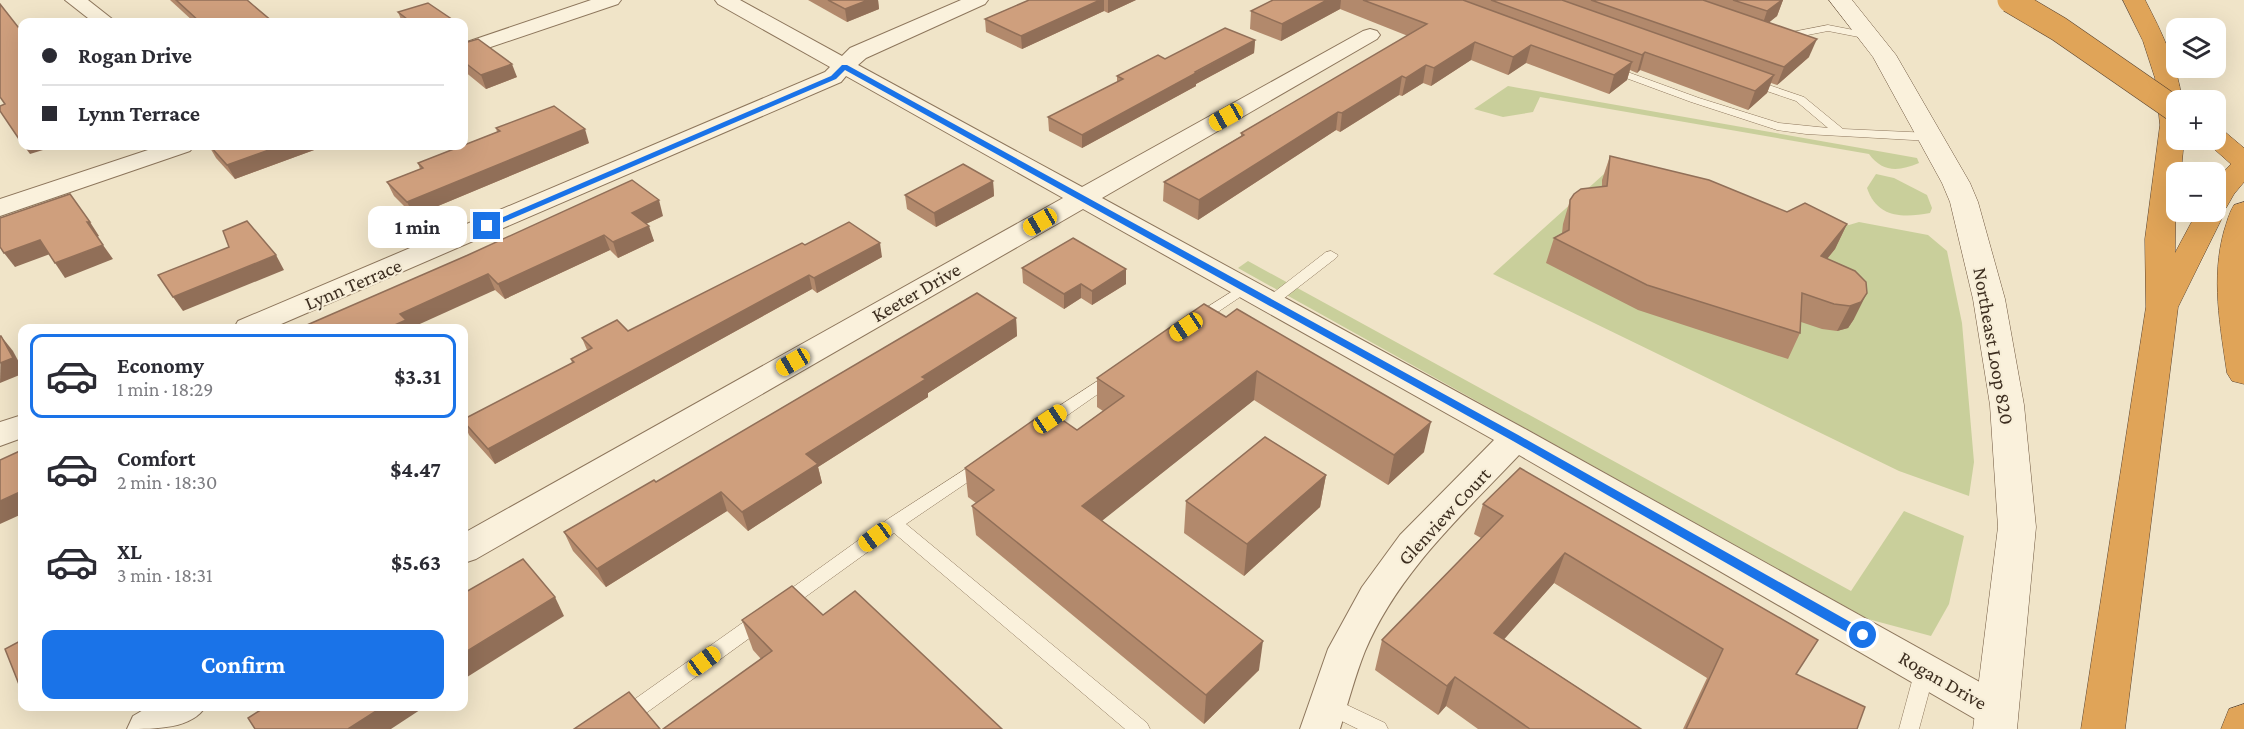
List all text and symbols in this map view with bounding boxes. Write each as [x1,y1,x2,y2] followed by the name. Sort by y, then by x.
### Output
[2166,18,2226,222] map controls
[2166,18,2226,78] button: layers
[78,43,192,68] text: Rogan Drive
[2166,90,2226,150] button: +
[1206,100,1246,134] car
[78,101,200,126] text: Lynn Terrace
[2166,162,2226,222] button: −
[367,205,466,247] callout: 1 min
[1020,205,1060,239] car
[473,212,500,239] route end
[395,216,440,238] text: 1 min
[301,254,405,315] street label: Lynn Terrace
[868,258,964,326] street label: Keeter Drive
[1968,266,2019,427] street label: Northeast Loop 820
[1166,309,1206,345] car
[773,345,813,379] car
[45,349,99,403] icon: car
[117,353,204,378] text: Economy
[394,364,441,389] text: $3.31
[117,378,213,400] text: 1 min · 18:29
[1030,401,1070,437] car
[45,442,99,496] icon: car
[117,446,195,471] text: Comfort
[390,457,441,482] text: $4.47
[1393,462,1495,569] street label: Glenview Court
[117,471,217,493] text: 2 min · 18:30
[855,519,895,555] car
[45,535,99,589] icon: car
[117,539,142,564] text: XL
[391,550,441,575] text: $5.63
[117,564,213,586] text: 3 min · 18:31
[1849,621,1876,648] route start
[42,630,444,699] button: Confirm
[684,643,724,679] car
[1895,646,1991,715] street label: Rogan Drive

